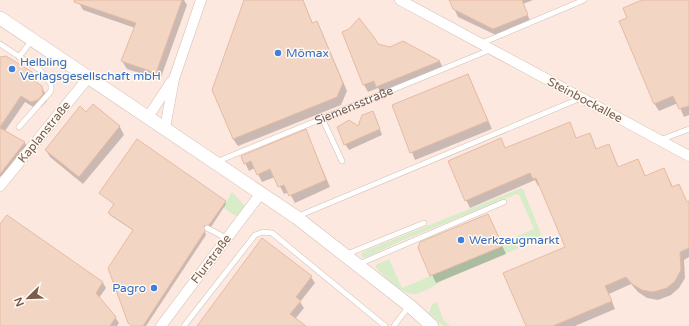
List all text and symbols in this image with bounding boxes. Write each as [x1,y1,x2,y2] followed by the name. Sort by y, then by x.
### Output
[286,46,329,60] place label: Mömax
[273,48,283,58] marker: Mömax
[20,55,161,83] place label: Helbling Verlagsgesellschaft mbH
[7,64,17,74] marker: Helbling Verlagsgesellschaft mbH
[545,74,625,126] street label: Steinbockallee
[312,83,395,128] street label: Siemensstraße
[15,98,73,166] street label: Kaplanstraße
[188,232,234,286] street label: Flurstraße
[469,233,560,247] place label: Werkzeugmarkt
[456,235,466,245] marker: Werkzeugmarkt
[8,278,48,318] north arrow
[112,281,146,295] place label: Pagro
[149,283,159,293] marker: Pagro
[12,295,27,308] text: N

